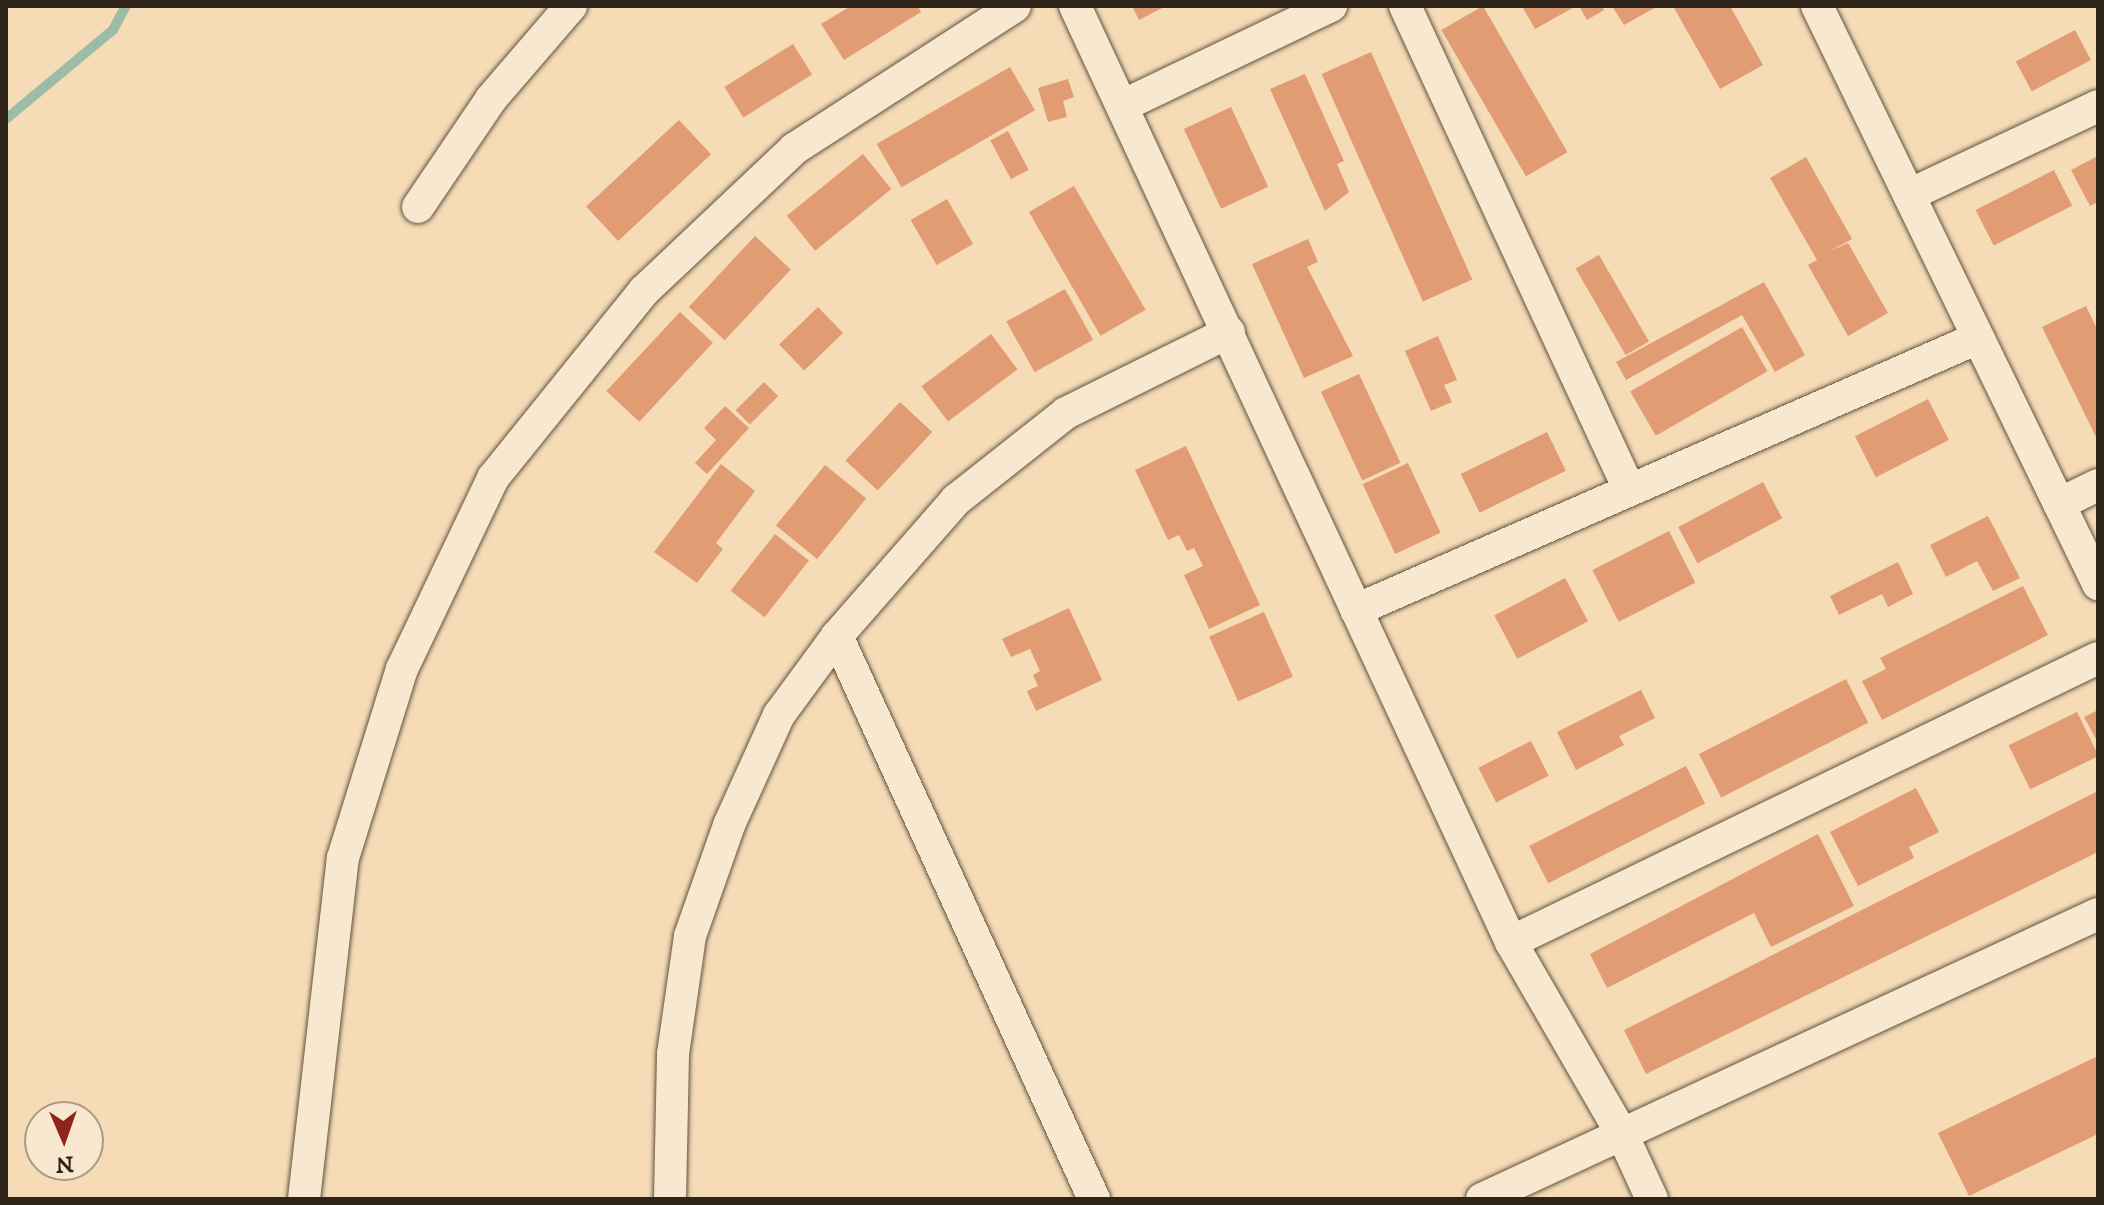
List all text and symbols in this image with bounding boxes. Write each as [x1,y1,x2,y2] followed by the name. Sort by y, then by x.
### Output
[24,1101,104,1181] north arrow
[55,1150,74,1177] text: N

